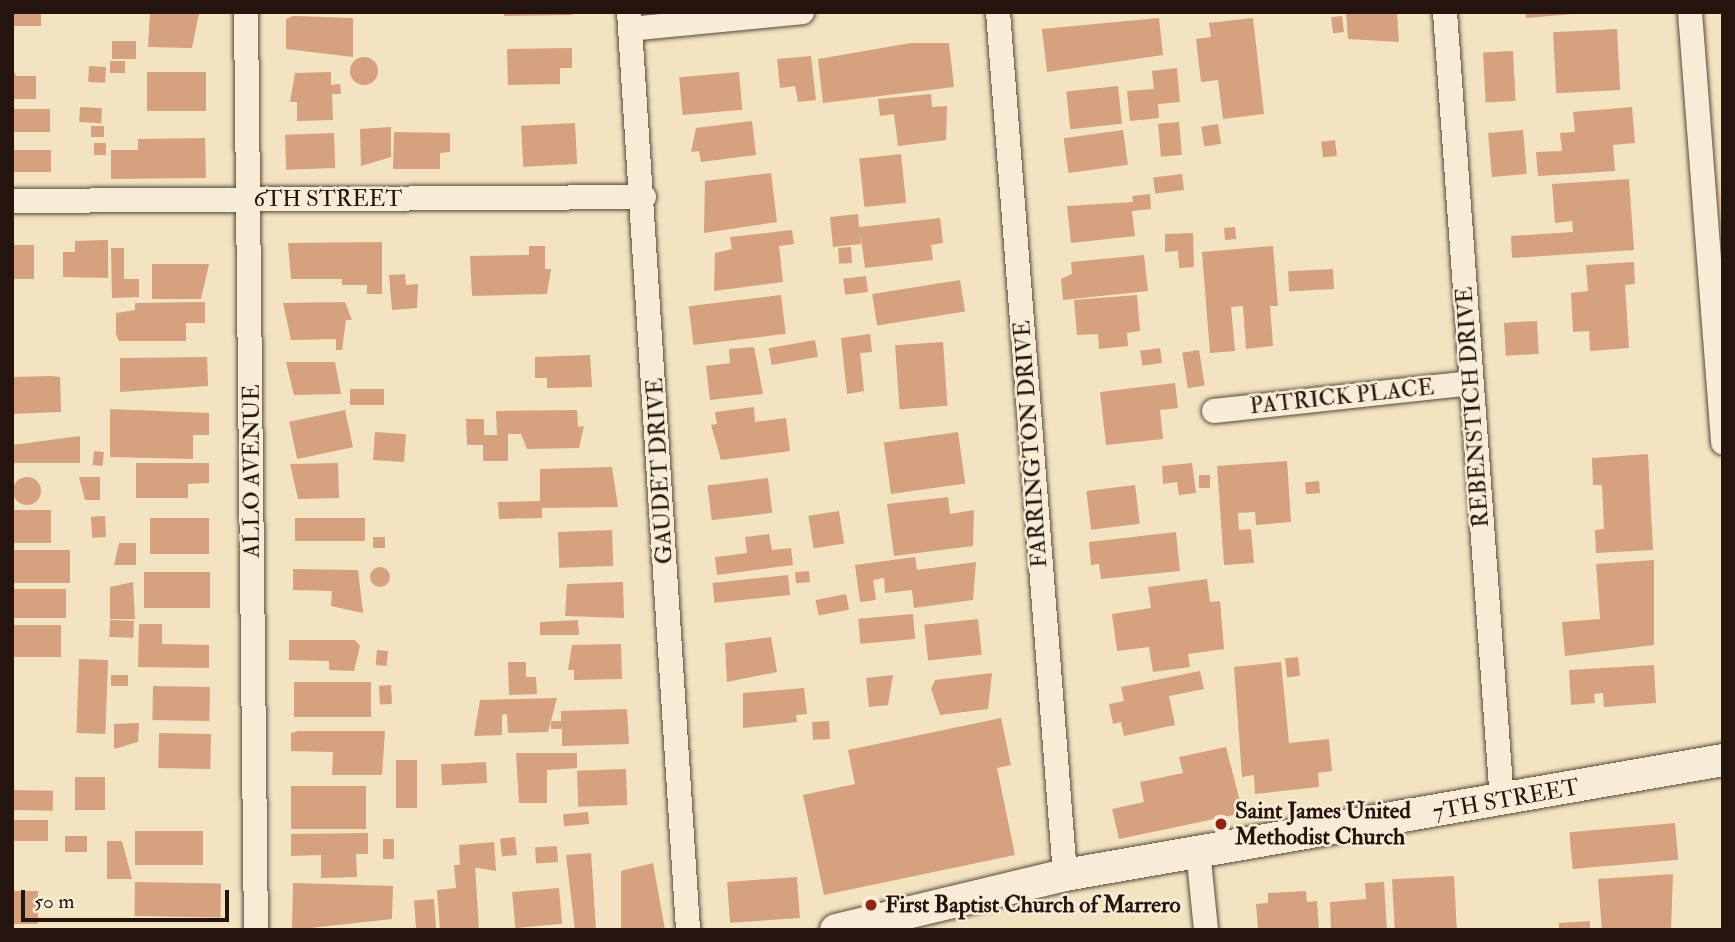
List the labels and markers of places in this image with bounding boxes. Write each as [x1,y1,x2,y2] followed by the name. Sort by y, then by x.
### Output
[1235,797,1411,851] place label: Saint James United Methodist Church
[1213,816,1229,832] marker: Saint James United Methodist Church
[885,891,1181,919] place label: First Baptist Church of Marrero
[863,897,879,913] marker: First Baptist Church of Marrero

